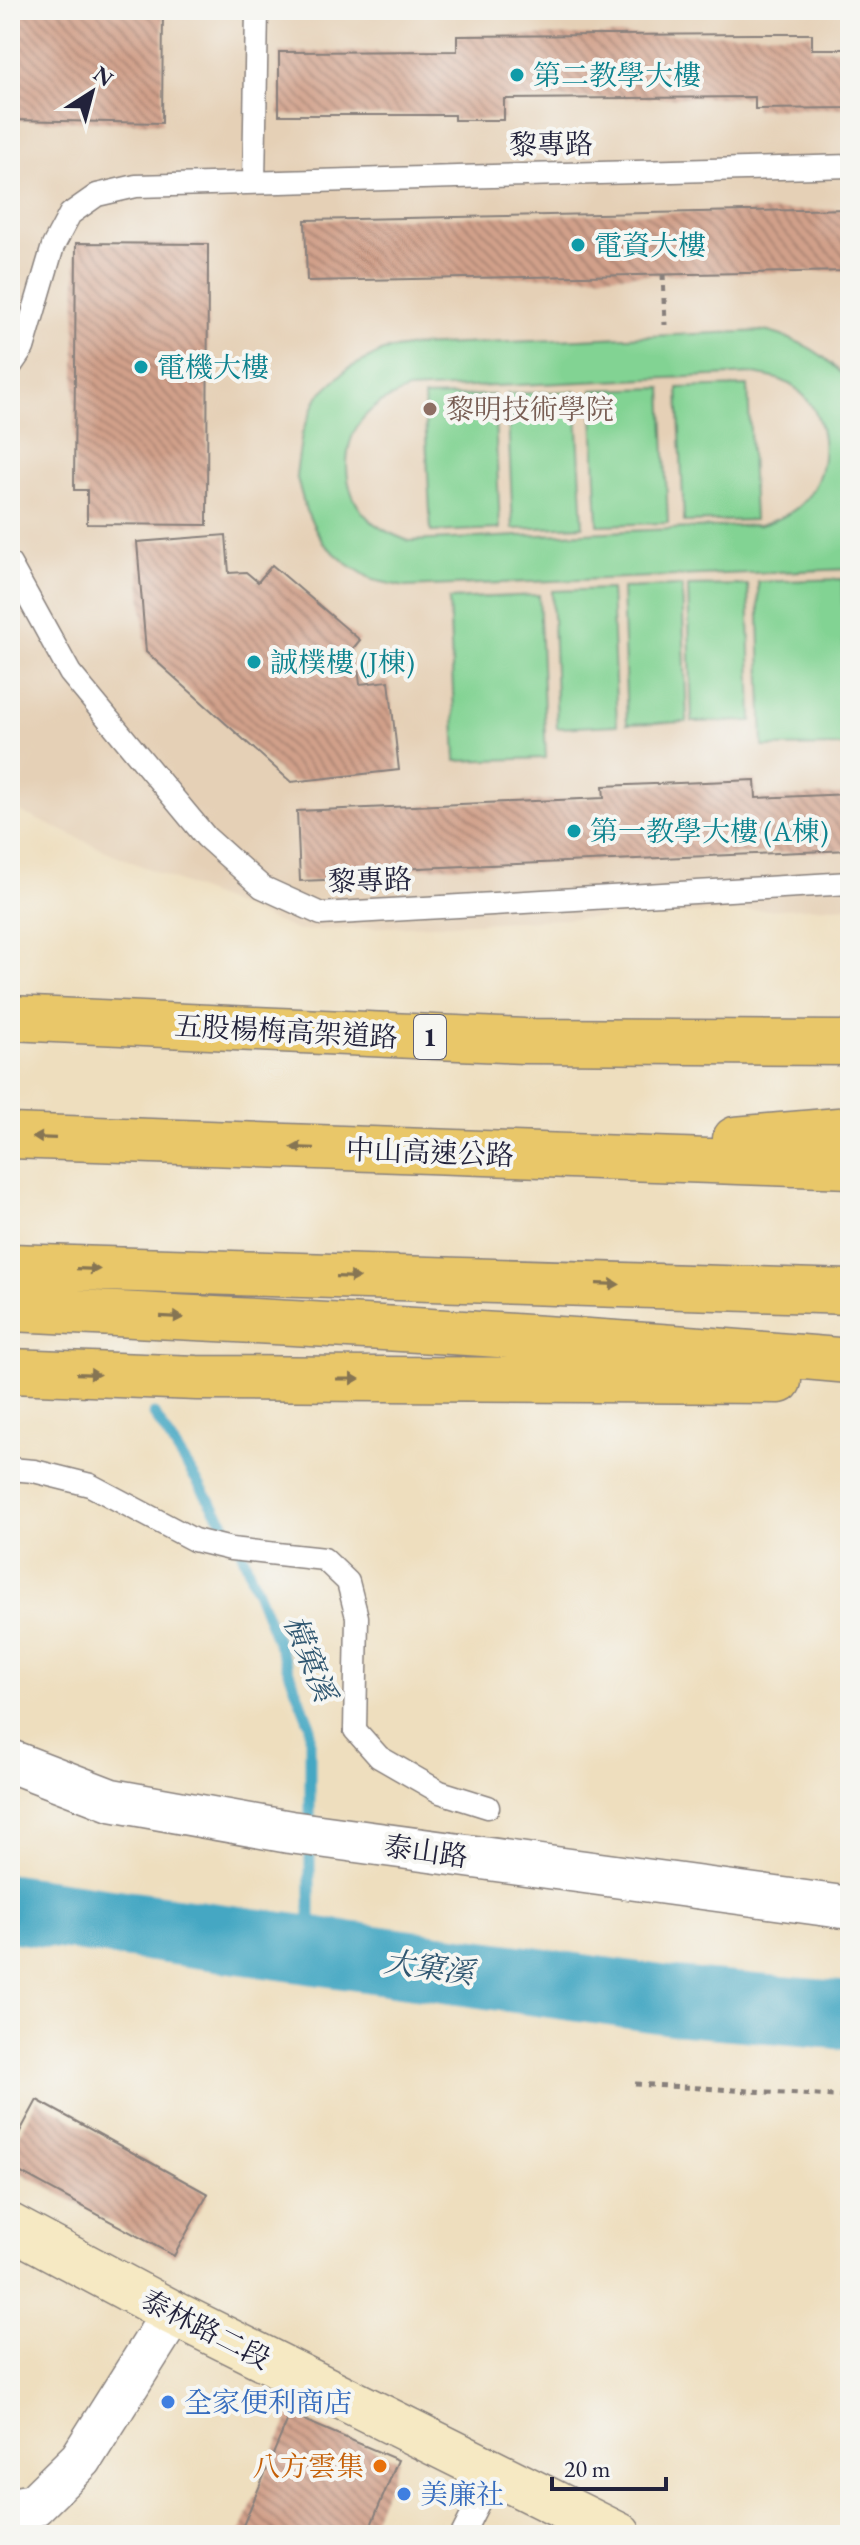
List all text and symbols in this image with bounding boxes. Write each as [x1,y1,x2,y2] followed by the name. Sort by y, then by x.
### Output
[52,52,132,132] north arrow
[533,57,701,93] place label: 第二教學大樓
[88,59,119,93] text: N
[508,66,526,84] marker: 第二教學大樓
[509,125,593,163] street label: 黎專路
[594,227,706,263] place label: 電資大樓
[569,236,587,254] marker: 電資大樓
[157,349,269,385] place label: 電機大樓
[132,358,150,376] marker: 電機大樓
[446,391,614,427] place label: 黎明技術學院
[421,400,439,418] marker: 黎明技術學院
[270,644,415,680] place label: 誠樸樓 (J棟)
[245,653,263,671] marker: 誠樸樓 (J棟)
[590,813,829,849] place label: 第一教學大樓 (A棟)
[565,822,583,840] marker: 第一教學大樓 (A棟)
[327,861,413,899] street label: 黎專路
[173,1007,399,1055] street label: 五股楊梅高架道路
[414,1015,446,1059] road number: 1
[31,1131,56,1144] one-way arrow
[345,1131,515,1173] street label: 中山高速公路
[290,1141,315,1154] one-way arrow
[76,1262,101,1275] one-way arrow
[336,1270,361,1283] one-way arrow
[596,1278,621,1291] one-way arrow
[160,1310,185,1323] one-way arrow
[76,1367,101,1380] one-way arrow
[336,1373,361,1385] one-way arrow
[275,1609,346,1710] water label: 橫窠溪
[382,1827,470,1875] street label: 泰山路
[382,1941,479,1993] water label: 大窠溪
[135,2281,277,2377] street label: 泰林路二段
[184,2384,352,2420] place label: 全家便利商店
[159,2393,177,2411] marker: 全家便利商店
[552,2441,666,2491] scale bar
[252,2448,364,2484] place label: 八方雲集
[564,2453,611,2484] text: 20 m
[371,2457,389,2475] marker: 八方雲集
[420,2476,504,2512] place label: 美廉社
[395,2485,413,2503] marker: 美廉社

